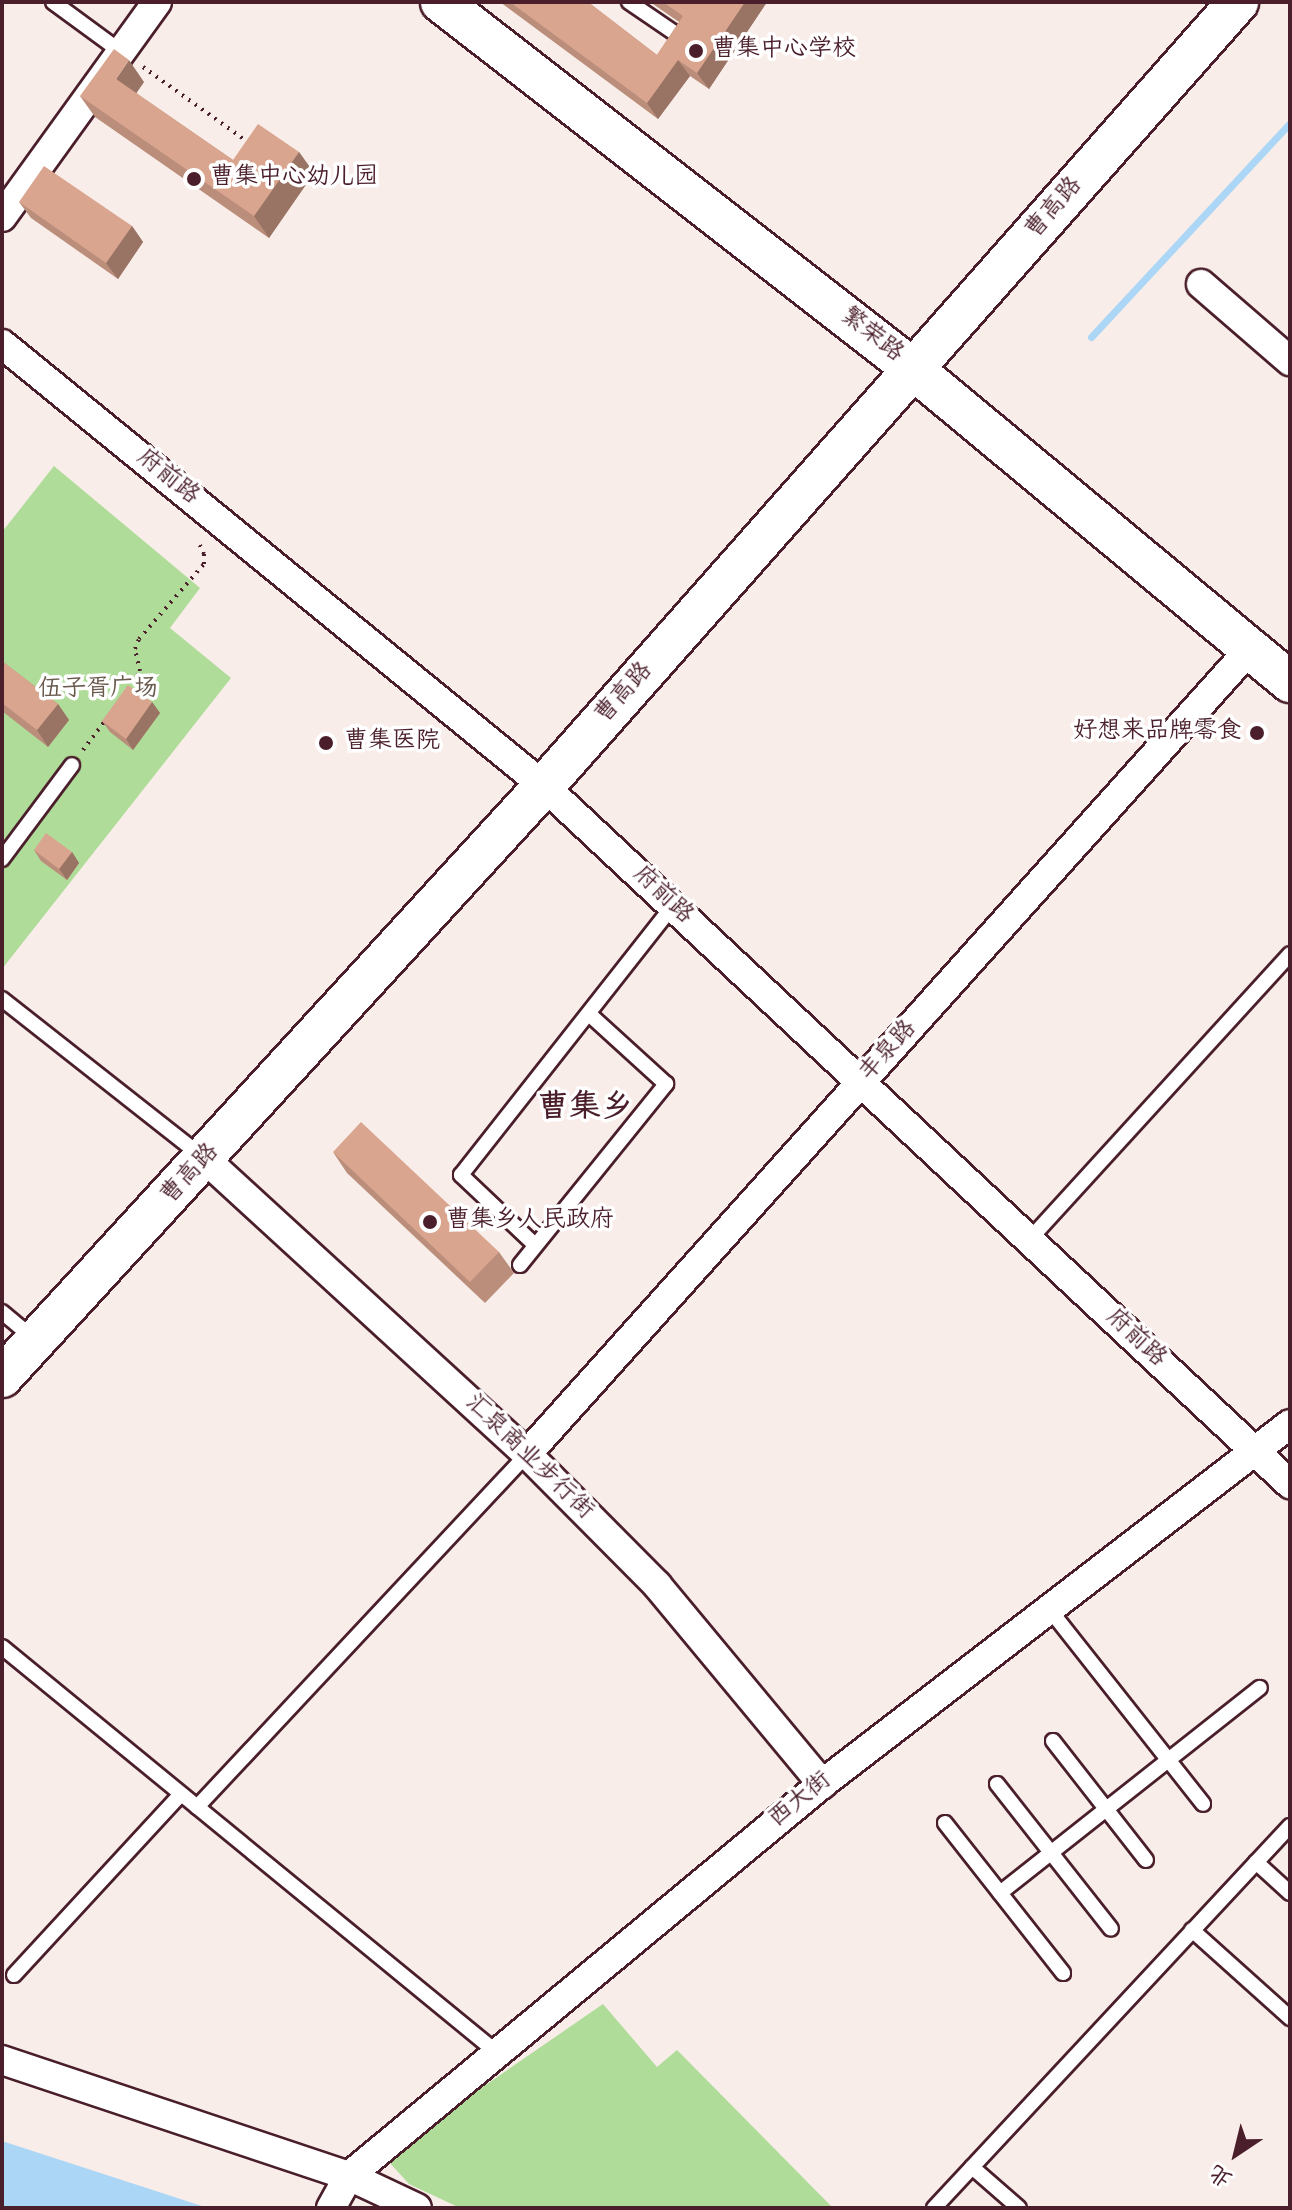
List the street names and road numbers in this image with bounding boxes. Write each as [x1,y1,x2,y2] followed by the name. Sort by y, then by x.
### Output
[1021,172,1089,246] street label: 曹高路
[834,302,908,370] street label: 繁荣路
[130,444,204,512] street label: 府前路
[590,658,660,730] street label: 曹高路
[626,861,698,931] street label: 府前路
[854,1016,924,1088] street label: 丰泉路
[156,1139,226,1211] street label: 曹高路
[1099,1304,1171,1374] street label: 府前路
[458,1389,598,1527] street label: 汇泉商业步行街
[764,1767,838,1835] street label: 西大街

